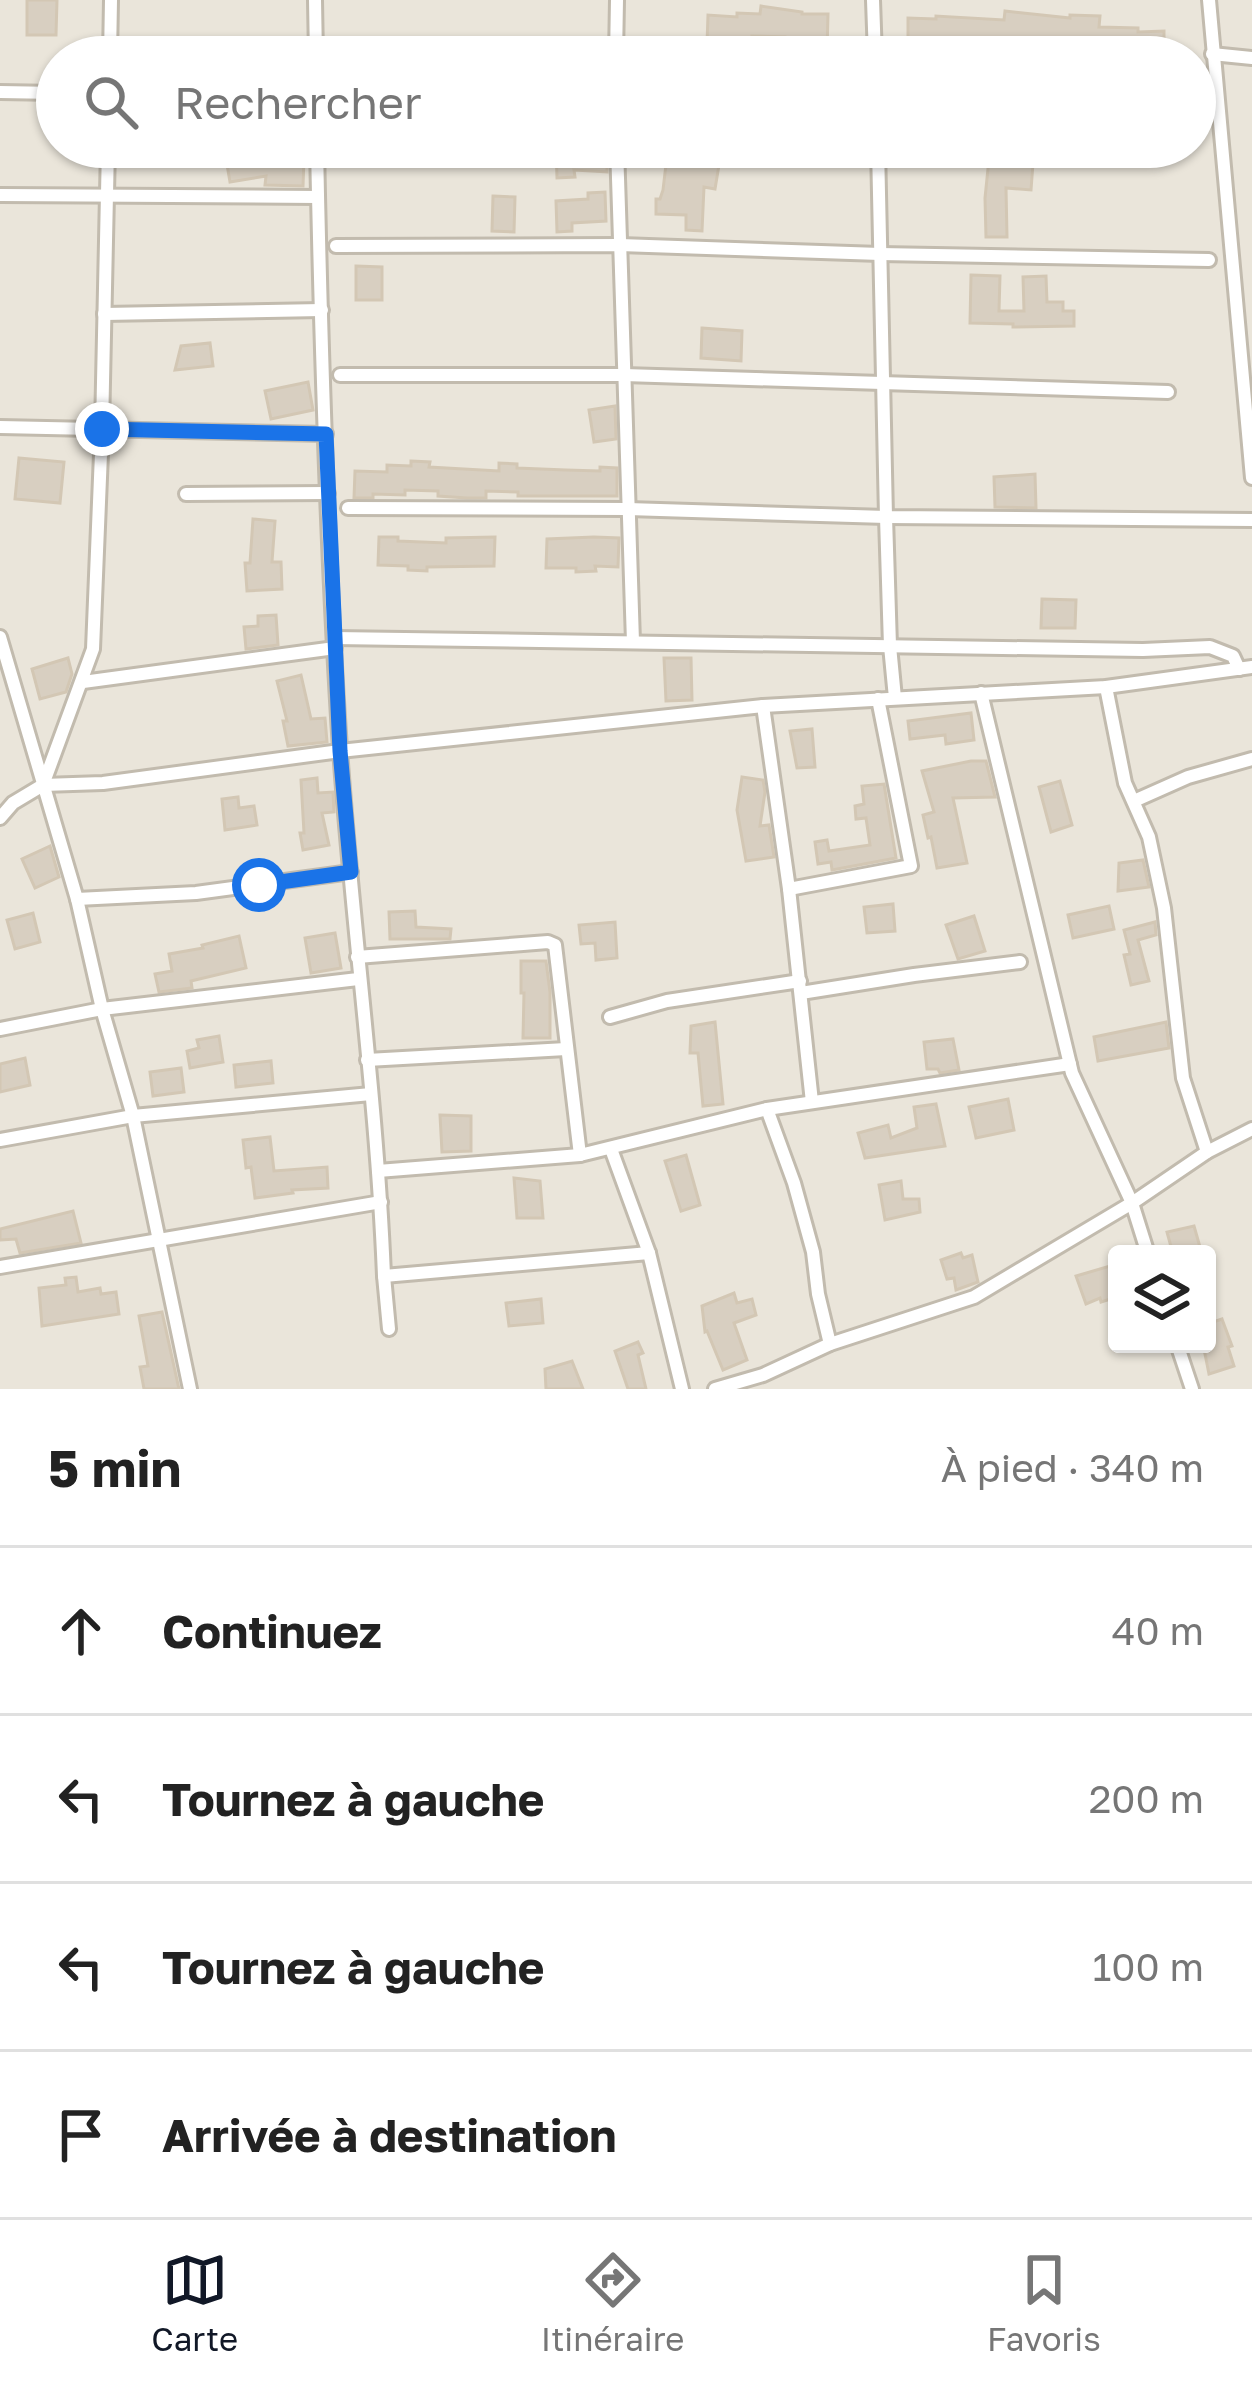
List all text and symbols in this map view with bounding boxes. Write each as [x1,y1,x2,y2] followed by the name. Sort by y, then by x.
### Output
[36,36,1216,168] search box
[78,69,144,135] icon: search
[174,75,422,129] text: Rechercher
[75,402,129,456] route end
[232,858,286,912] route start
[1108,1245,1216,1353] map controls
[1108,1245,1216,1353] button: layers
[48,1437,181,1498] text: 5 min
[941,1444,1204,1491] text: À pied · 340 m
[48,1598,114,1664] icon: ahead
[162,1604,382,1658] text: Continuez
[1112,1607,1204,1654] text: 40 m
[48,1766,114,1832] icon: left
[162,1772,544,1826] text: Tournez à gauche
[1089,1775,1204,1822] text: 200 m
[48,1934,114,2000] icon: left
[162,1940,544,1994] text: Tournez à gauche
[1092,1943,1204,1990] text: 100 m
[48,2102,114,2168] icon: arrive
[162,2108,617,2162] text: Arrivée à destination
[151,2247,238,2358] tab: Carte
[541,2247,684,2358] tab: Itinéraire
[987,2247,1101,2358] tab: Favoris

